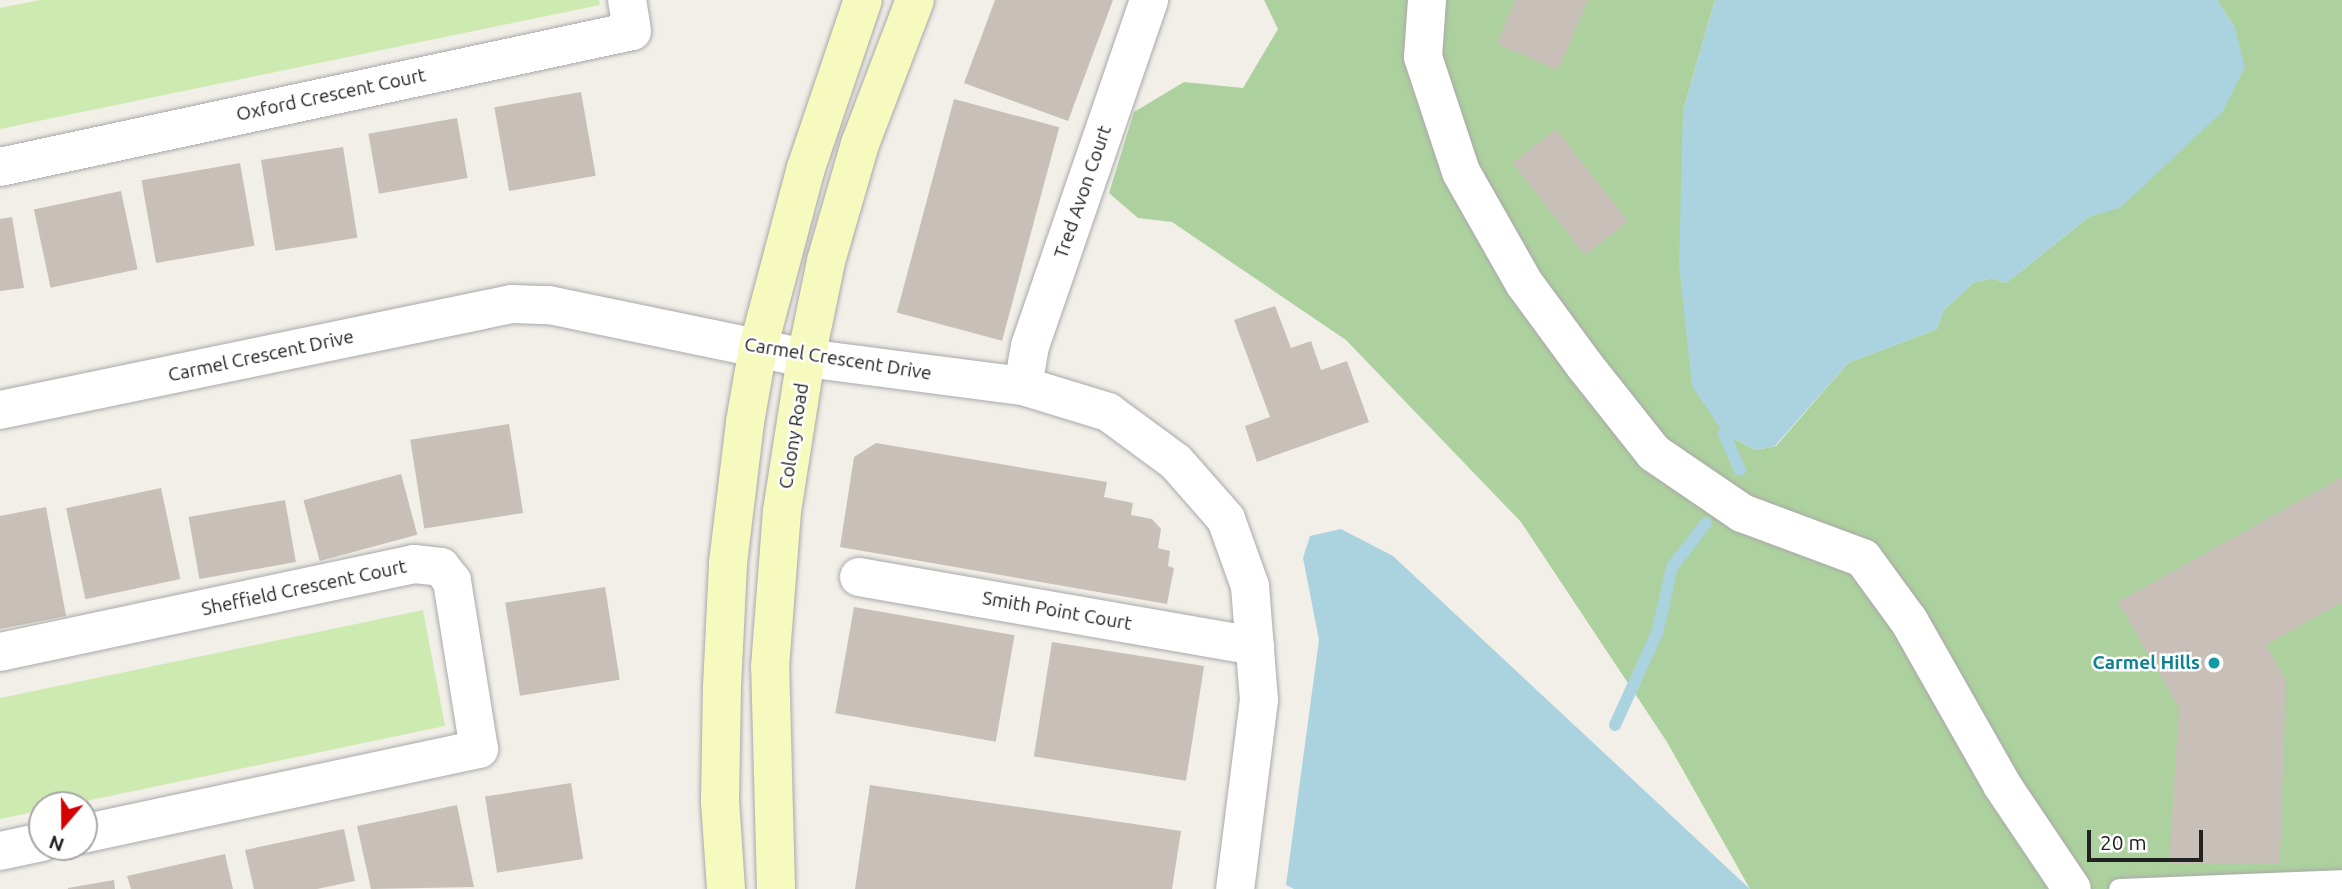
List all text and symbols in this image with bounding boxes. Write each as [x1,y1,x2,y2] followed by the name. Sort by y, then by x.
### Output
[234,64,428,126] street label: Oxford Crescent Court
[1050,123,1116,261] street label: Tred Avon Court
[166,325,356,387] street label: Carmel Crescent Drive
[743,333,933,385] street label: Carmel Crescent Drive
[774,381,814,491] street label: Colony Road
[199,555,409,621] street label: Sheffield Crescent Court
[980,587,1134,635] street label: Smith Point Court
[2092,652,2200,674] place label: Carmel Hills
[2206,655,2222,671] marker: Carmel Hills
[28,791,98,861] north arrow
[2090,816,2206,860] scale bar
[2100,830,2147,854] text: 20 m
[46,831,67,857] text: N

